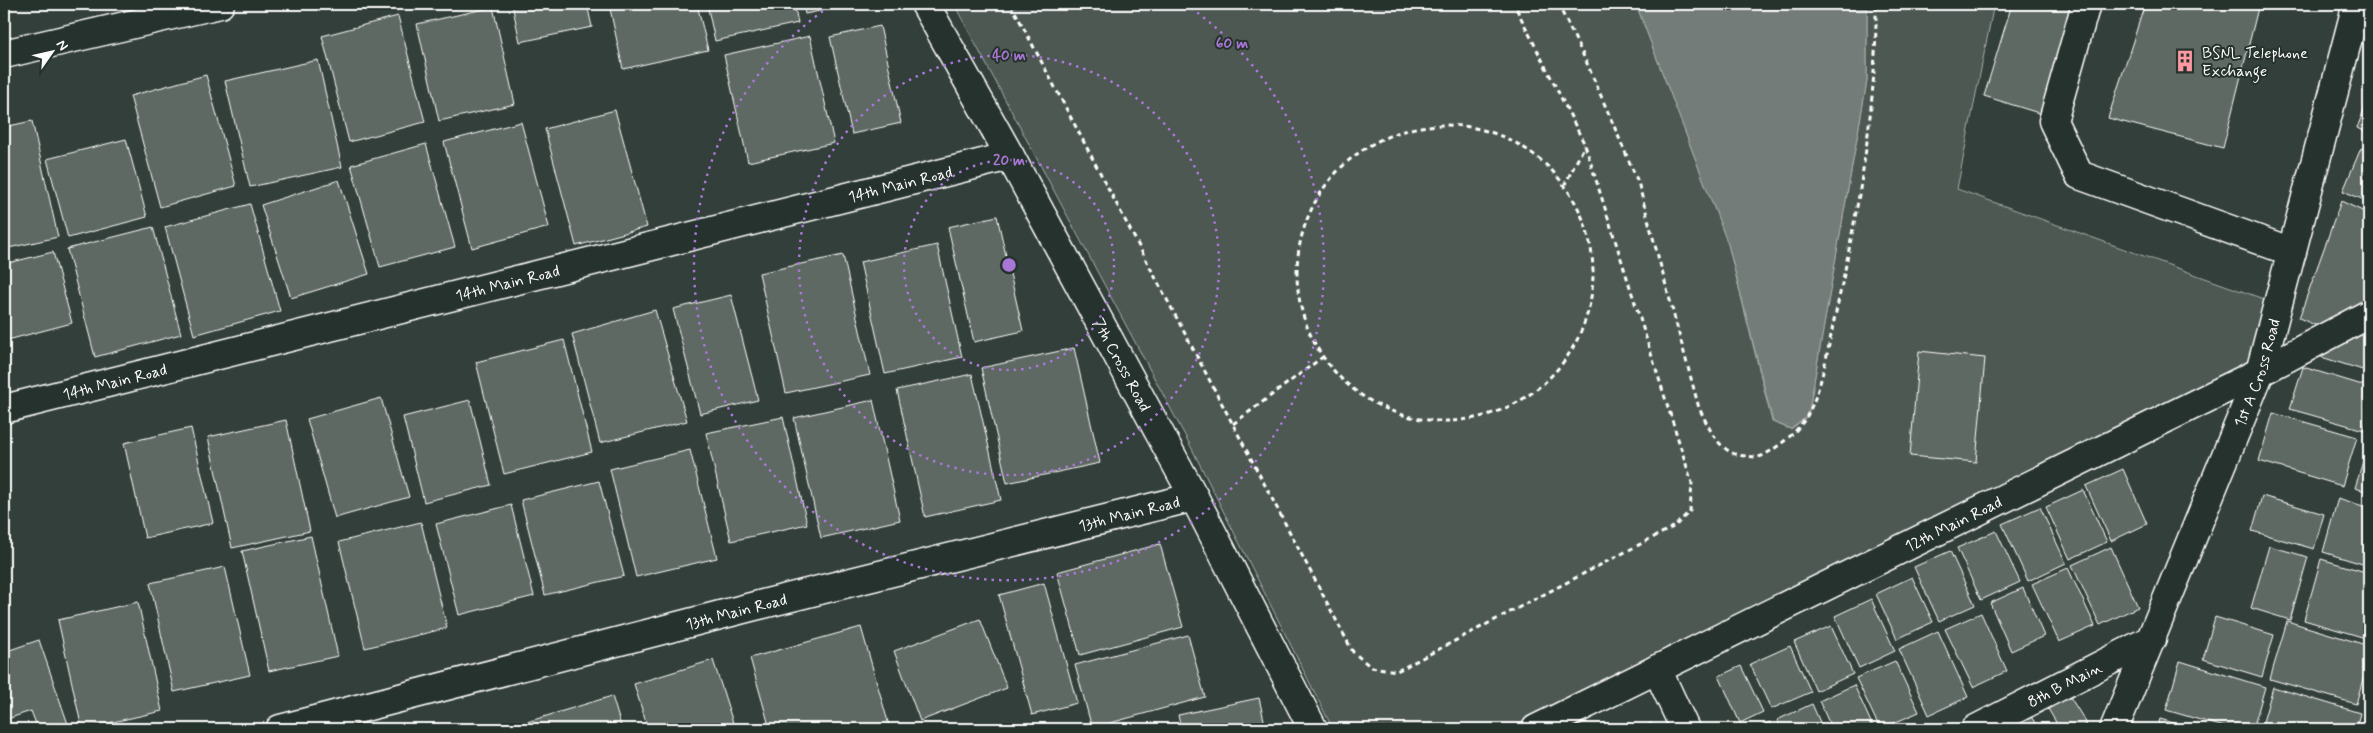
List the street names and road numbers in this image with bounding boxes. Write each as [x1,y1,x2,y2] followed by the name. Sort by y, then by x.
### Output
[846,162,955,208] street label: 14th Main Road
[453,261,562,307] street label: 14th Main Road
[1087,315,1155,416] street label: 7th Cross Road
[2230,317,2286,430] street label: 1st A Cross Road
[61,359,169,406] street label: 14th Main Road
[1076,492,1182,537] street label: 13th Main Road
[1902,492,2006,557] street label: 12th Main Road
[683,589,789,636] street label: 13th Main Road
[2024,657,2106,713] street label: 8th B Main

